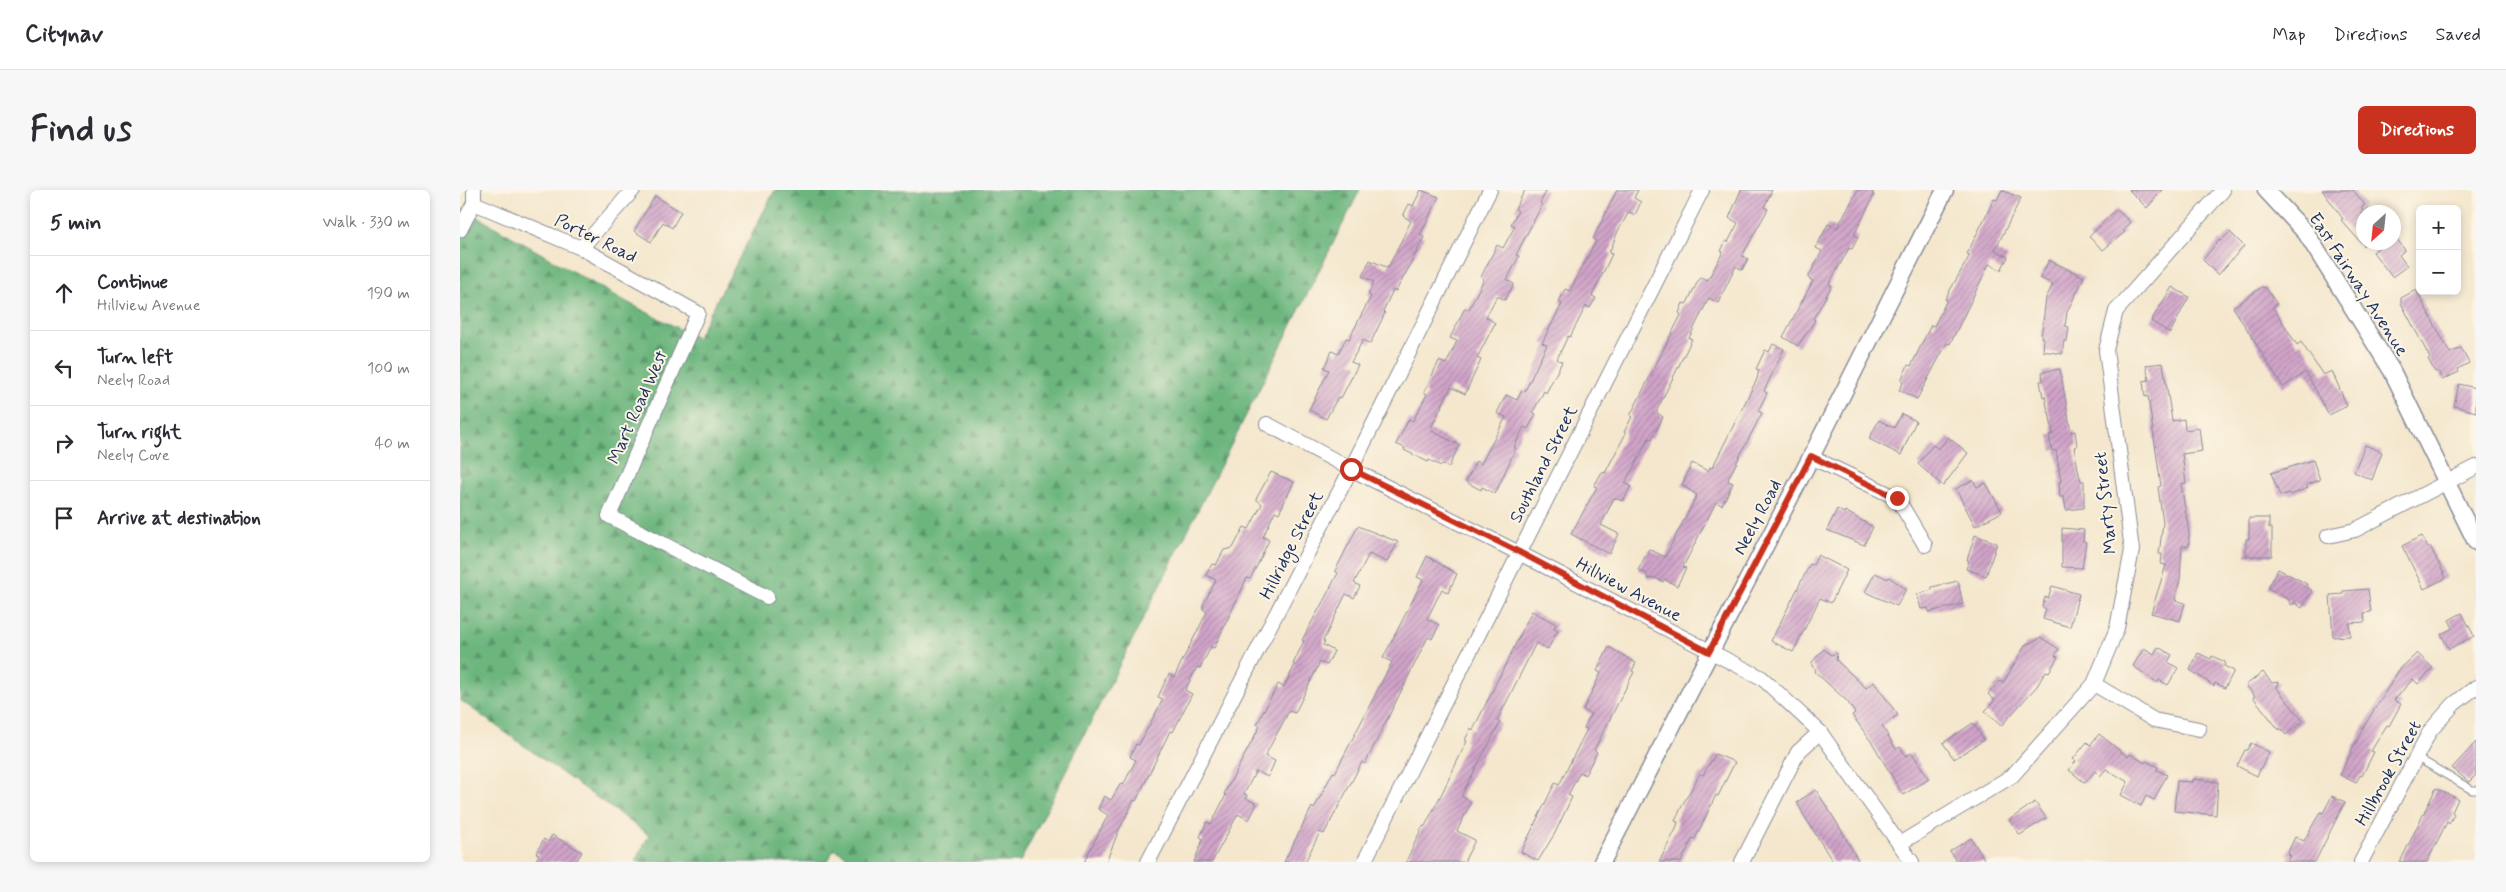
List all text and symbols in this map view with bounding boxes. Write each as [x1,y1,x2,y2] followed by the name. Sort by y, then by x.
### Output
[25,19,103,50] text: Citynav
[2273,23,2306,47] text: Map
[2334,23,2408,47] text: Directions
[2436,23,2481,47] text: Saved
[2358,106,2476,154] button: Directions
[30,107,132,153] text: Find us
[2356,205,2401,250] north arrow
[2416,205,2461,295] map controls
[2416,205,2461,250] button: +
[2303,208,2414,361] street label: East Fairway Avenue
[50,209,102,237] text: 5 min
[551,209,641,269] street label: Porter Road
[322,212,410,233] text: Walk · 330 m
[2416,250,2461,295] button: −
[97,270,168,295] text: Continue
[50,279,78,307] icon: ahead
[367,283,410,304] text: 190 m
[97,295,201,316] text: Hillview Avenue
[97,345,173,370] text: Turn left
[602,346,674,468] street label: Mart Road West
[50,354,78,382] icon: left
[367,358,410,379] text: 100 m
[97,370,170,391] text: Neely Road
[1504,401,1584,527] street label: Southland Street
[97,420,181,445] text: Turn right
[50,429,78,457] icon: right
[374,433,410,454] text: 40 m
[97,445,170,466] text: Neely Cove
[2089,450,2123,555] street label: Marty Street
[1340,458,1363,481] route start
[1728,476,1788,559] street label: Neely Road
[1254,487,1331,604] street label: Hillridge Street
[1886,487,1909,510] route end
[50,504,78,532] icon: arrive
[97,506,261,531] text: Arrive at destination
[1571,552,1686,628] street label: Hillview Avenue
[2350,716,2428,831] street label: Hillbrook Street

